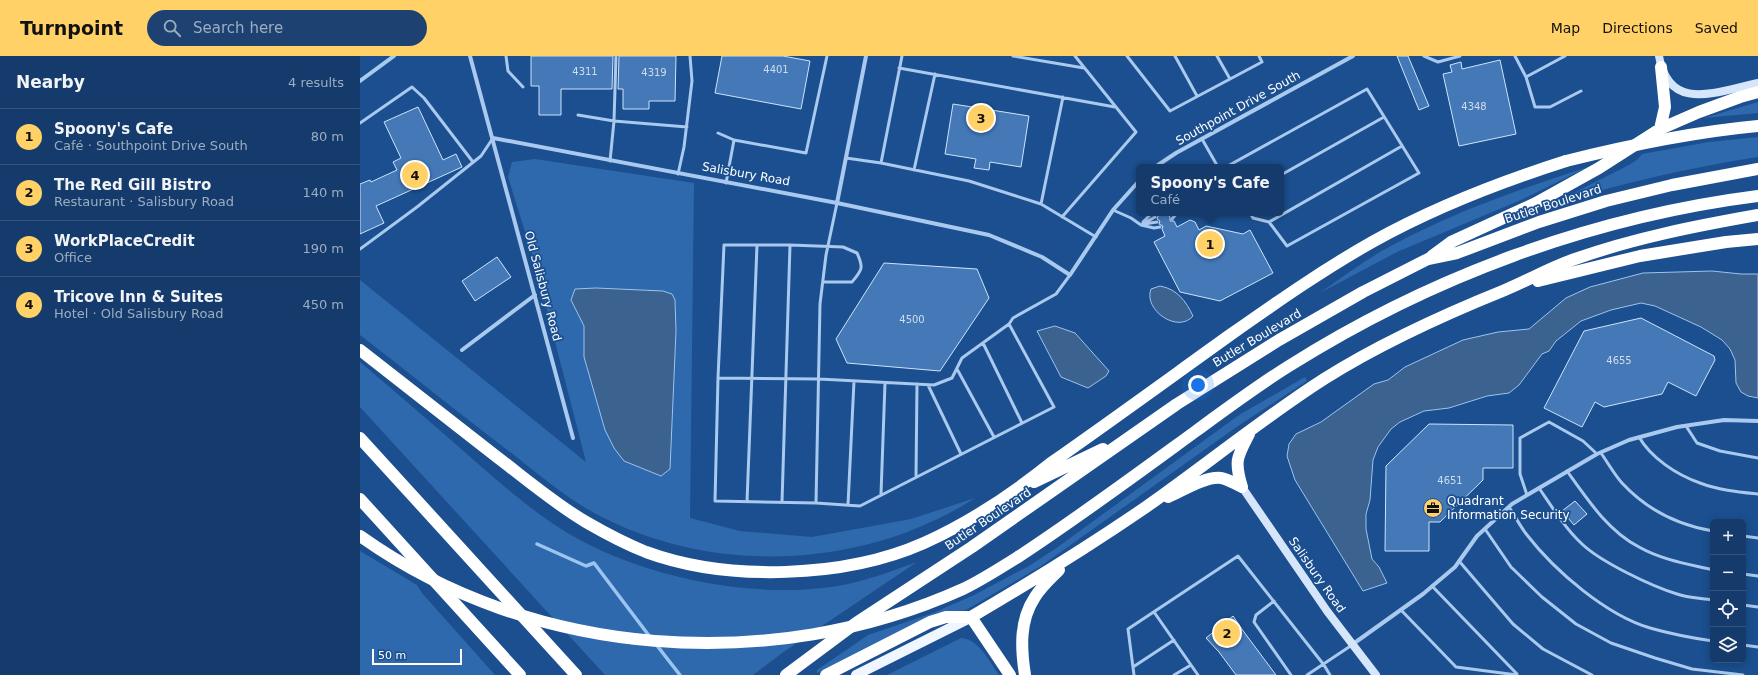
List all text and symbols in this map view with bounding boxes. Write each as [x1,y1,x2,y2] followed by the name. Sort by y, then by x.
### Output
[147,10,427,46] search box
[20,17,123,39] text: Turnpoint
[161,17,183,39] icon: search
[193,19,283,37] text: Search here
[1551,20,1580,36] text: Map
[1602,20,1673,36] text: Directions
[1695,20,1738,36] text: Saved
[763,64,789,75] house number: 4401
[572,66,598,77] house number: 4311
[641,67,667,78] house number: 4319
[1173,68,1303,148] street label: Southpoint Drive South
[16,72,85,92] text: Nearby
[288,75,344,90] text: 4 results
[1461,101,1487,112] house number: 4348
[968,103,994,133] pin: 3
[54,120,173,138] text: Spoony's Cafe
[24,129,34,144] text: 1
[311,129,344,144] text: 80 m
[54,138,248,153] text: Café · Southpoint Drive South
[701,159,791,189] street label: Salisbury Road
[402,160,428,190] pin: 4
[1136,164,1284,216] popup
[1150,174,1270,192] text: Spoony's Cafe
[54,176,211,194] text: The Red Gill Bistro
[1503,182,1603,226] street label: Butler Boulevard
[24,185,34,200] text: 2
[302,185,344,200] text: 140 m
[1150,192,1180,207] text: Café
[54,194,234,209] text: Restaurant · Salisbury Road
[522,229,564,343] street label: Old Salisbury Road
[1197,229,1223,259] pin: 1
[54,232,195,250] text: WorkPlaceCredit
[24,241,34,256] text: 3
[302,241,344,256] text: 190 m
[54,250,92,265] text: Office
[54,288,223,306] text: Tricove Inn & Suites
[24,297,34,312] text: 4
[302,297,344,312] text: 450 m
[54,306,224,321] text: Hotel · Old Salisbury Road
[1210,306,1304,370] street label: Butler Boulevard
[899,314,925,325] house number: 4500
[1606,355,1632,366] house number: 4655
[1188,375,1208,395] your location
[1437,475,1463,486] house number: 4651
[942,485,1034,553] street label: Butler Boulevard
[1447,494,1570,522] place label: Quadrant Information Security
[1422,497,1444,519] office icon: Quadrant Information Security
[1710,519,1746,663] map controls
[1710,519,1746,555] button: +
[1286,535,1348,615] street label: Salisbury Road
[1710,555,1746,591] button: −
[1710,591,1746,627] button: locate
[1214,618,1240,648] pin: 2
[1710,627,1746,663] button: layers
[372,647,462,666] scale bar
[378,649,406,662] text: 50 m

